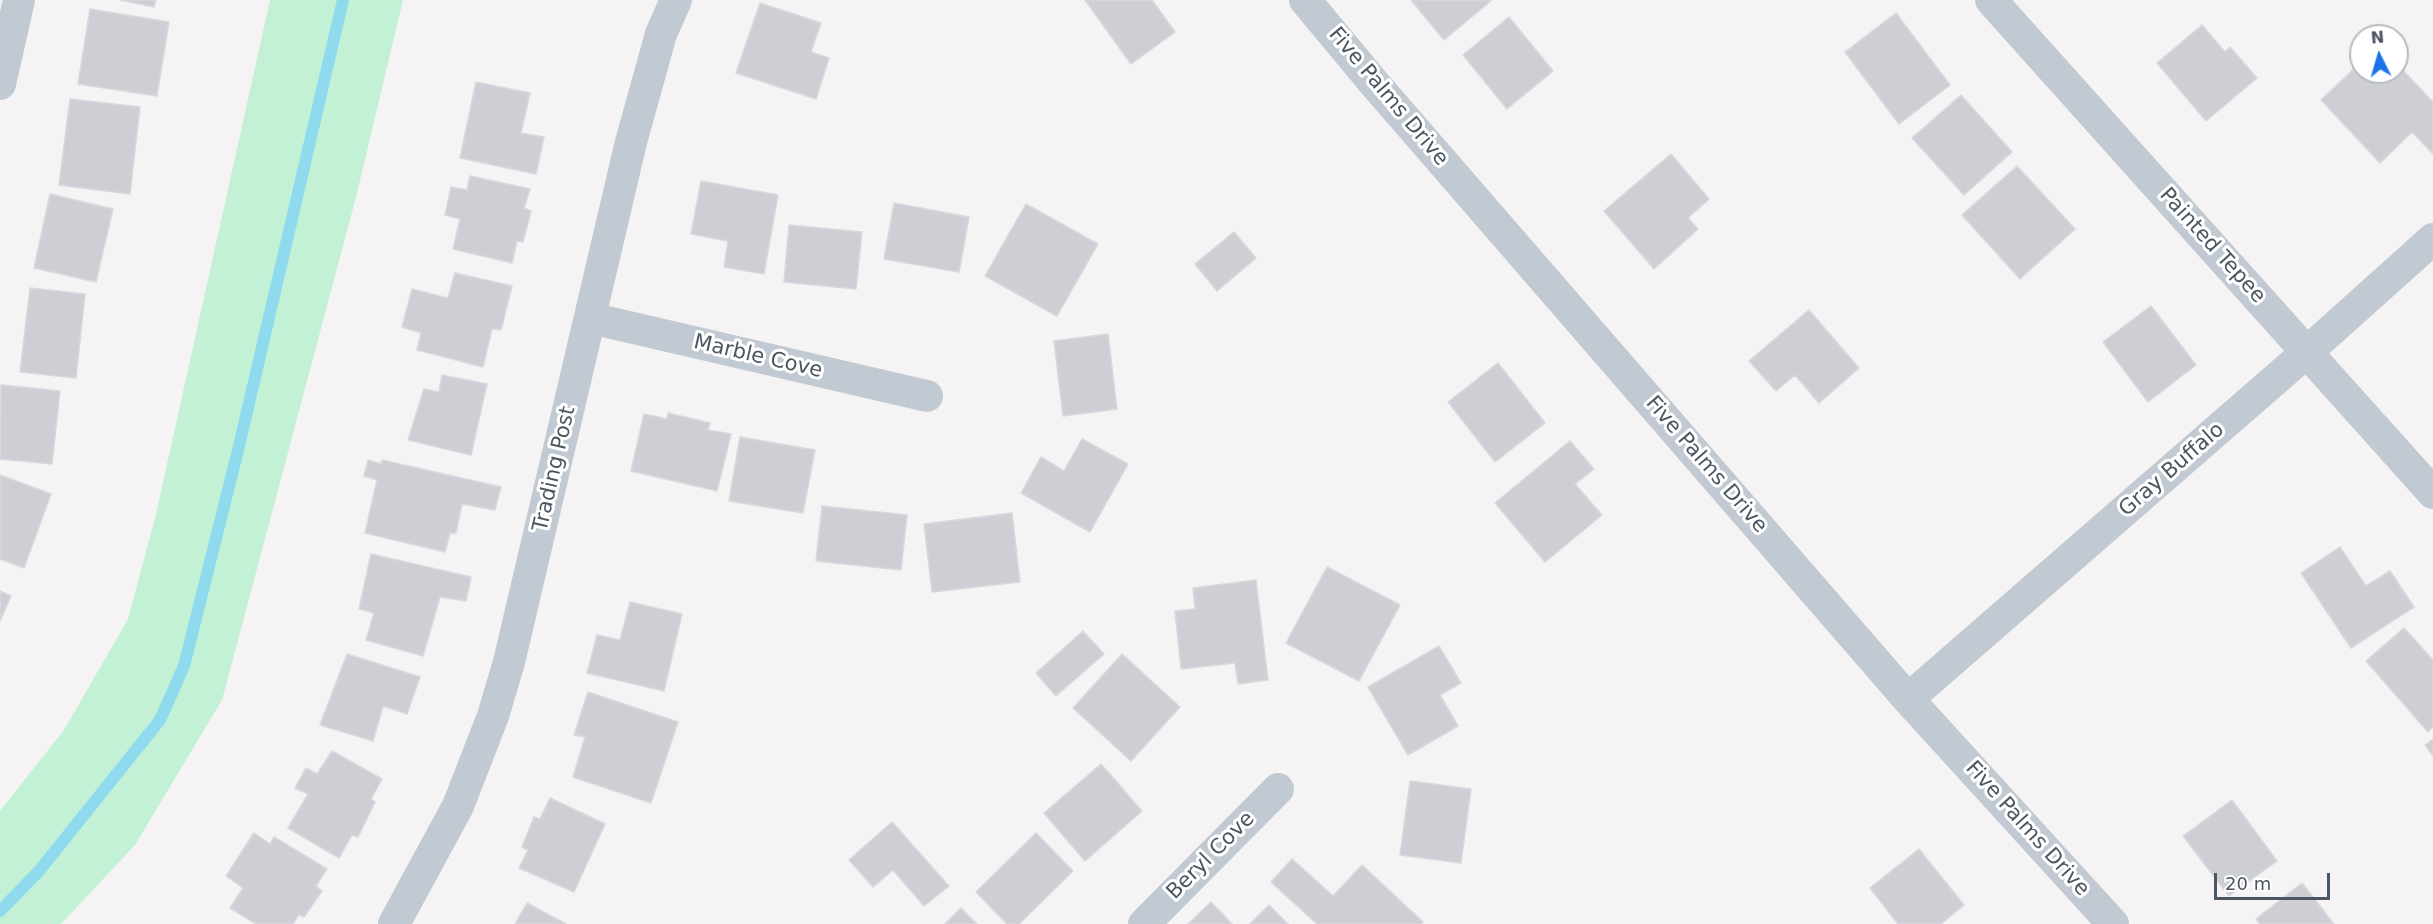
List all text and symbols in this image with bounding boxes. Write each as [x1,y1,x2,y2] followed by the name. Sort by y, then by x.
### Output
[1323,23,1453,171] street label: Five Palms Drive
[2349,24,2409,84] north arrow
[2370,28,2385,48] text: N
[2154,183,2270,309] street label: Painted Tepee
[691,330,825,384] street label: Marble Cove
[1640,391,1772,539] street label: Five Palms Drive
[528,404,582,534] street label: Trading Post
[2114,418,2230,522] street label: Gray Buffalo
[1960,756,2094,902] street label: Five Palms Drive
[1162,807,1260,905] street label: Beryl Cove
[2217,861,2332,899] scale bar
[2225,873,2271,894] text: 20 m

